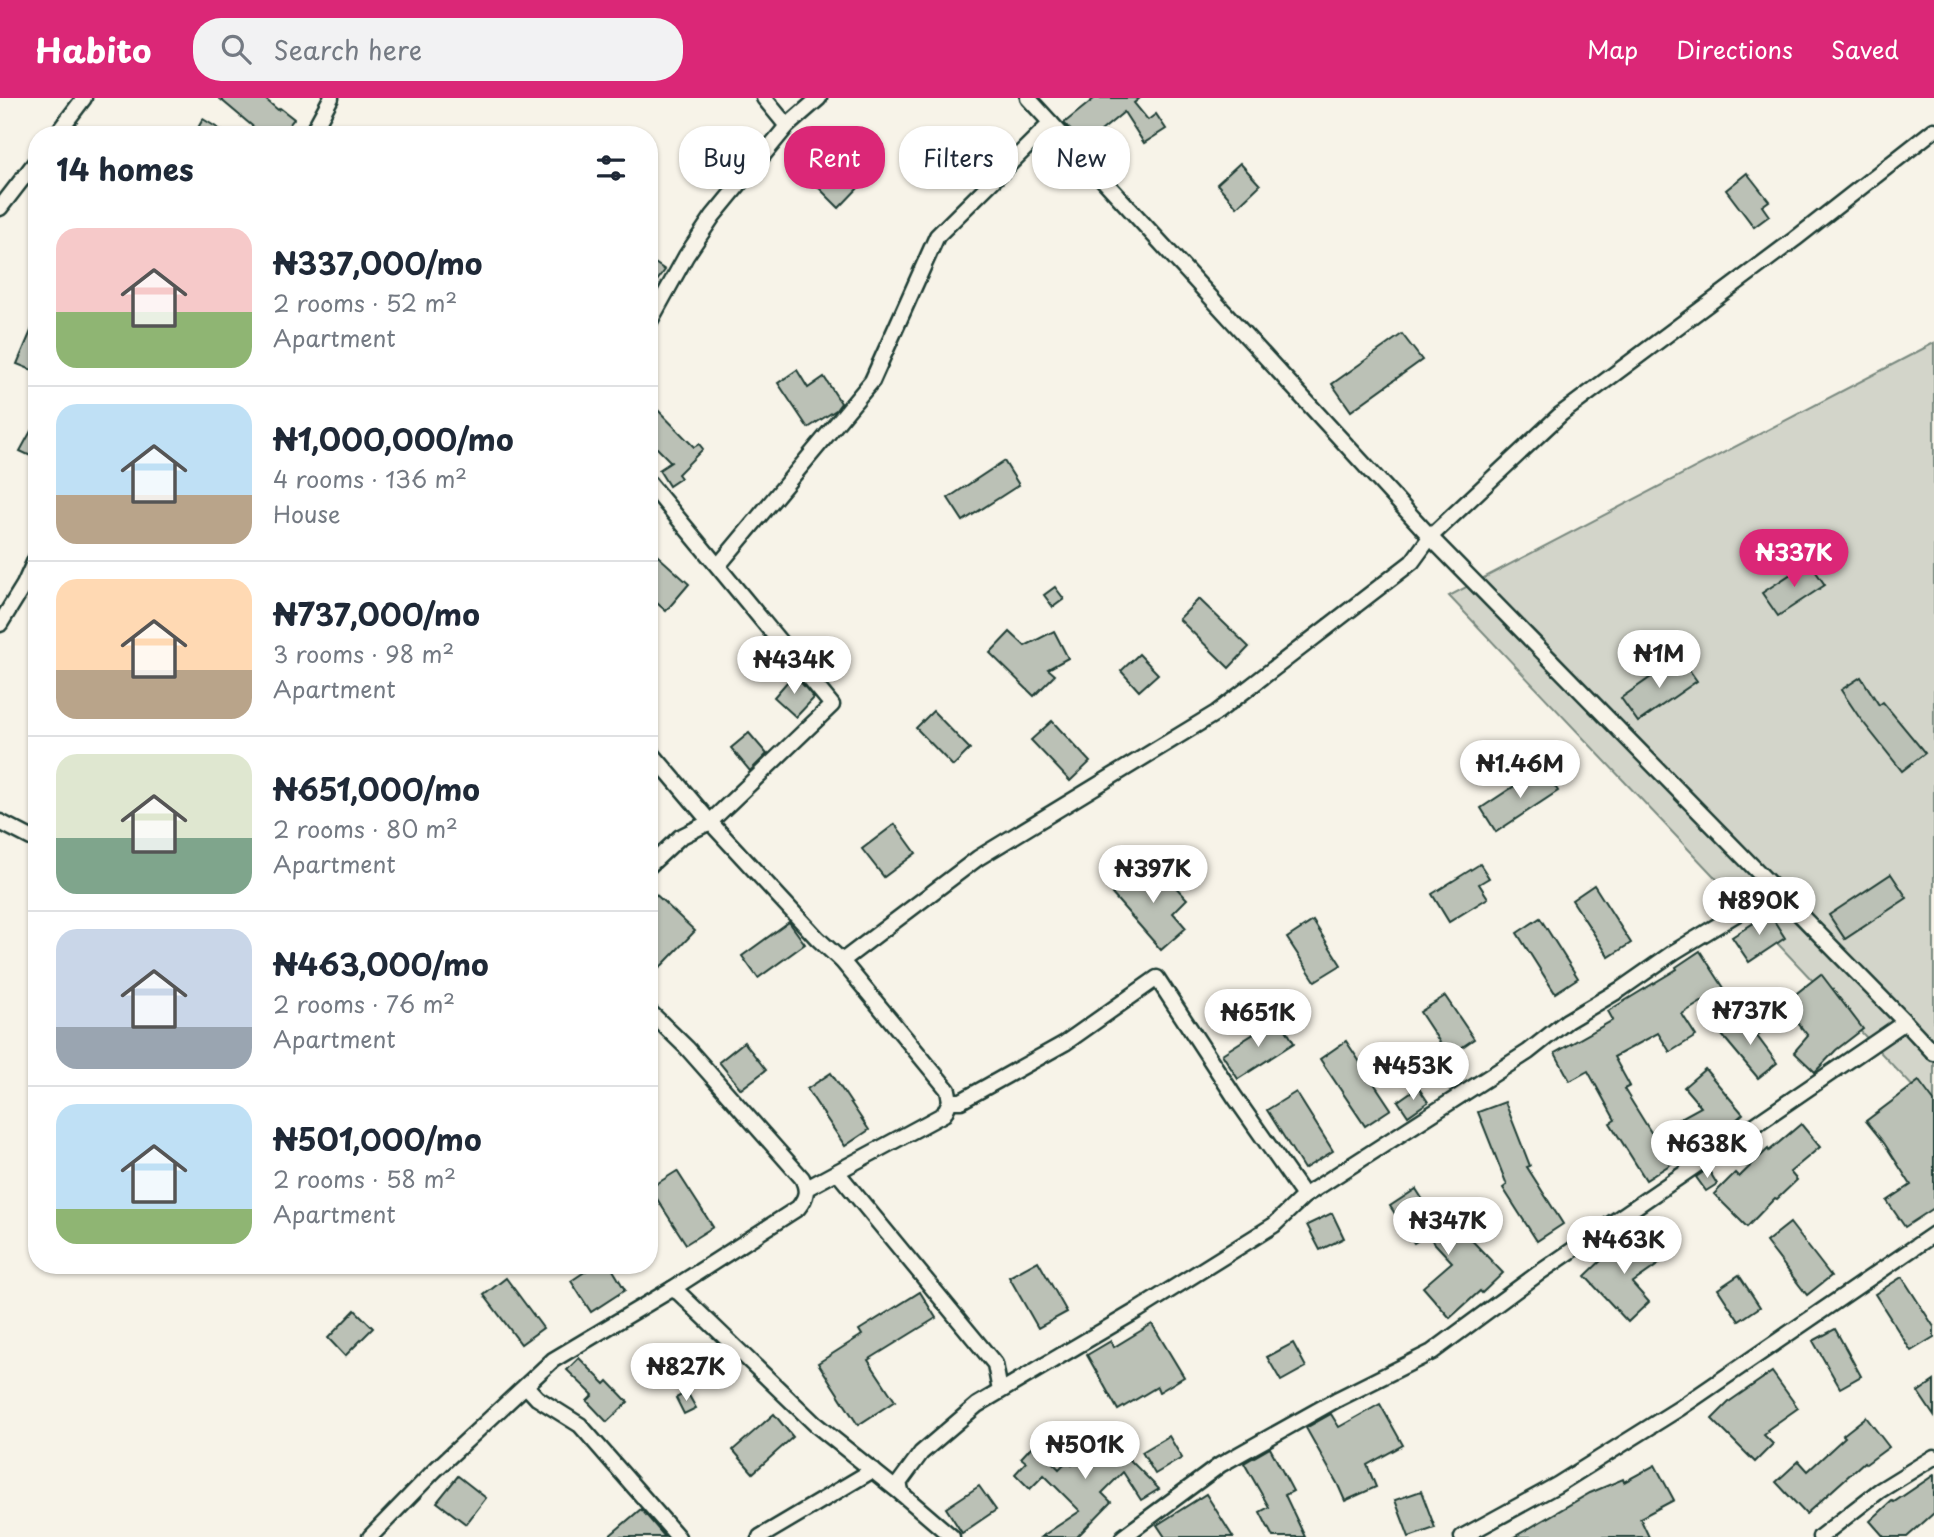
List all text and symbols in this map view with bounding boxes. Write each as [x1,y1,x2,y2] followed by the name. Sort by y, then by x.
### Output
[193,18,683,81] search box
[35,24,151,74] text: Habito
[217,30,255,68] icon: search
[273,30,422,69] text: Search here
[1587,31,1638,67] text: Map
[1676,31,1793,67] text: Directions
[1831,31,1899,67] text: Saved
[679,126,770,189] chip: Buy
[784,126,885,189] chip: Rent
[899,126,1018,189] chip: Filters
[1032,126,1130,189] chip: New
[56,146,194,191] text: 14 homes
[592,149,630,187] icon: filters
[273,240,482,285] text: ₦337,000/mo
[112,256,196,340] icon: home
[273,285,457,320] text: 2 rooms · 52 m²
[273,320,396,355] text: Apartment
[273,416,514,461] text: ₦1,000,000/mo
[112,432,196,516] icon: home
[273,461,467,496] text: 4 rooms · 136 m²
[273,496,340,531] text: House
[1745,530,1843,589] pin: ₦337K
[1755,534,1833,569] text: ₦337K
[273,591,480,636] text: ₦737,000/mo
[112,607,196,691] icon: home
[1625,630,1693,690] pin: ₦1M
[1634,635,1684,670] text: ₦1M
[273,636,454,671] text: 3 rooms · 98 m²
[745,636,843,696] pin: ₦434K
[753,641,835,676] text: ₦434K
[273,671,396,706] text: Apartment
[1463,740,1577,800] pin: ₦1.46M
[1476,745,1564,780] text: ₦1.46M
[273,766,480,811] text: ₦651,000/mo
[112,782,196,866] icon: home
[273,811,458,846] text: 2 rooms · 80 m²
[273,846,396,881] text: Apartment
[1104,846,1202,905] pin: ₦397K
[1115,850,1191,885] text: ₦397K
[1710,878,1808,937] pin: ₦890K
[1719,882,1799,917] text: ₦890K
[273,941,489,986] text: ₦463,000/mo
[112,957,196,1041] icon: home
[273,986,455,1021] text: 2 rooms · 76 m²
[1701,988,1799,1047] pin: ₦737K
[1209,990,1307,1049] pin: ₦651K
[1712,992,1788,1027] text: ₦737K
[1220,994,1296,1029] text: ₦651K
[273,1021,396,1056] text: Apartment
[1364,1042,1462,1102] pin: ₦453K
[1373,1047,1453,1082] text: ₦453K
[273,1116,482,1161] text: ₦501,000/mo
[1658,1121,1756,1180] pin: ₦638K
[1667,1125,1747,1160] text: ₦638K
[112,1132,196,1216] icon: home
[273,1161,456,1196] text: 2 rooms · 58 m²
[273,1196,396,1231] text: Apartment
[1399,1198,1497,1257] pin: ₦347K
[1409,1202,1487,1237] text: ₦347K
[1575,1216,1673,1276] pin: ₦463K
[1583,1221,1665,1256] text: ₦463K
[637,1344,735,1403] pin: ₦827K
[647,1348,725,1383] text: ₦827K
[1036,1422,1134,1481] pin: ₦501K
[1046,1426,1124,1461] text: ₦501K

